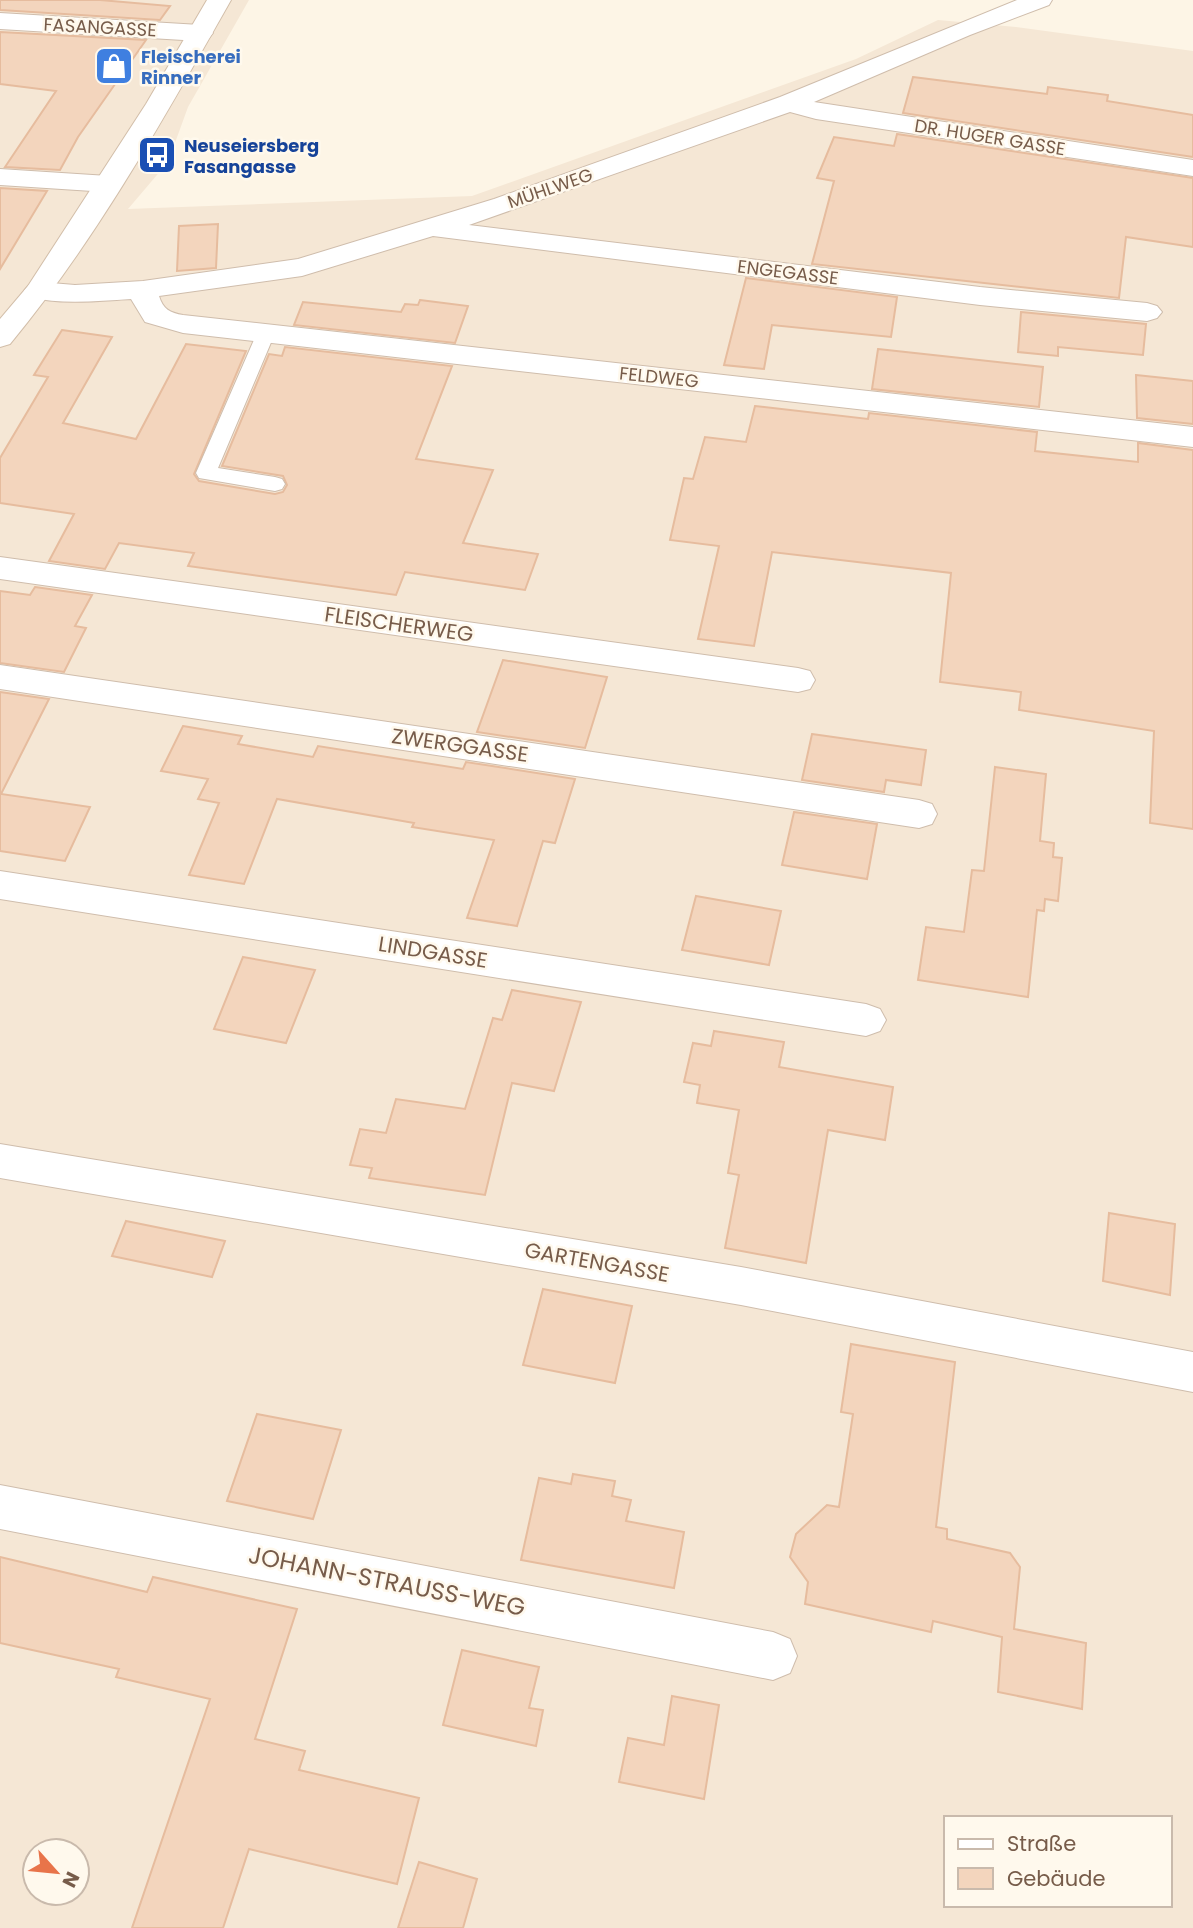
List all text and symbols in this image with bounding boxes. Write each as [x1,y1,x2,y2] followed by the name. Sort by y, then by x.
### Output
[43,12,157,42] street label: FASANGASSE
[141,44,241,90] place label: Fleischerei Rinner
[93,45,135,87] shop icon: Fleischerei Rinner
[913,113,1067,161] street label: DR. HUGER GASSE
[184,133,319,179] place label: Neuseiersberg Fasangasse
[136,134,178,176] bus stop icon: Neuseiersberg Fasangasse
[504,162,596,214] street label: MÜHLWEG
[736,253,840,291] street label: ENGEGASSE
[618,360,700,394] street label: FELDWEG
[323,599,475,649] street label: FLEISCHERWEG
[390,721,530,769] street label: ZWERGGASSE
[377,929,489,975] street label: LINDGASSE
[523,1235,671,1289] street label: GARTENGASSE
[246,1538,528,1624] street label: JOHANN-STRAUSS-WEG
[944,1816,1172,1907] legend
[1007,1829,1076,1858] text: Straße
[21,1837,91,1907] north arrow
[1007,1864,1105,1893] text: Gebäude
[55,1867,86,1892] text: N

